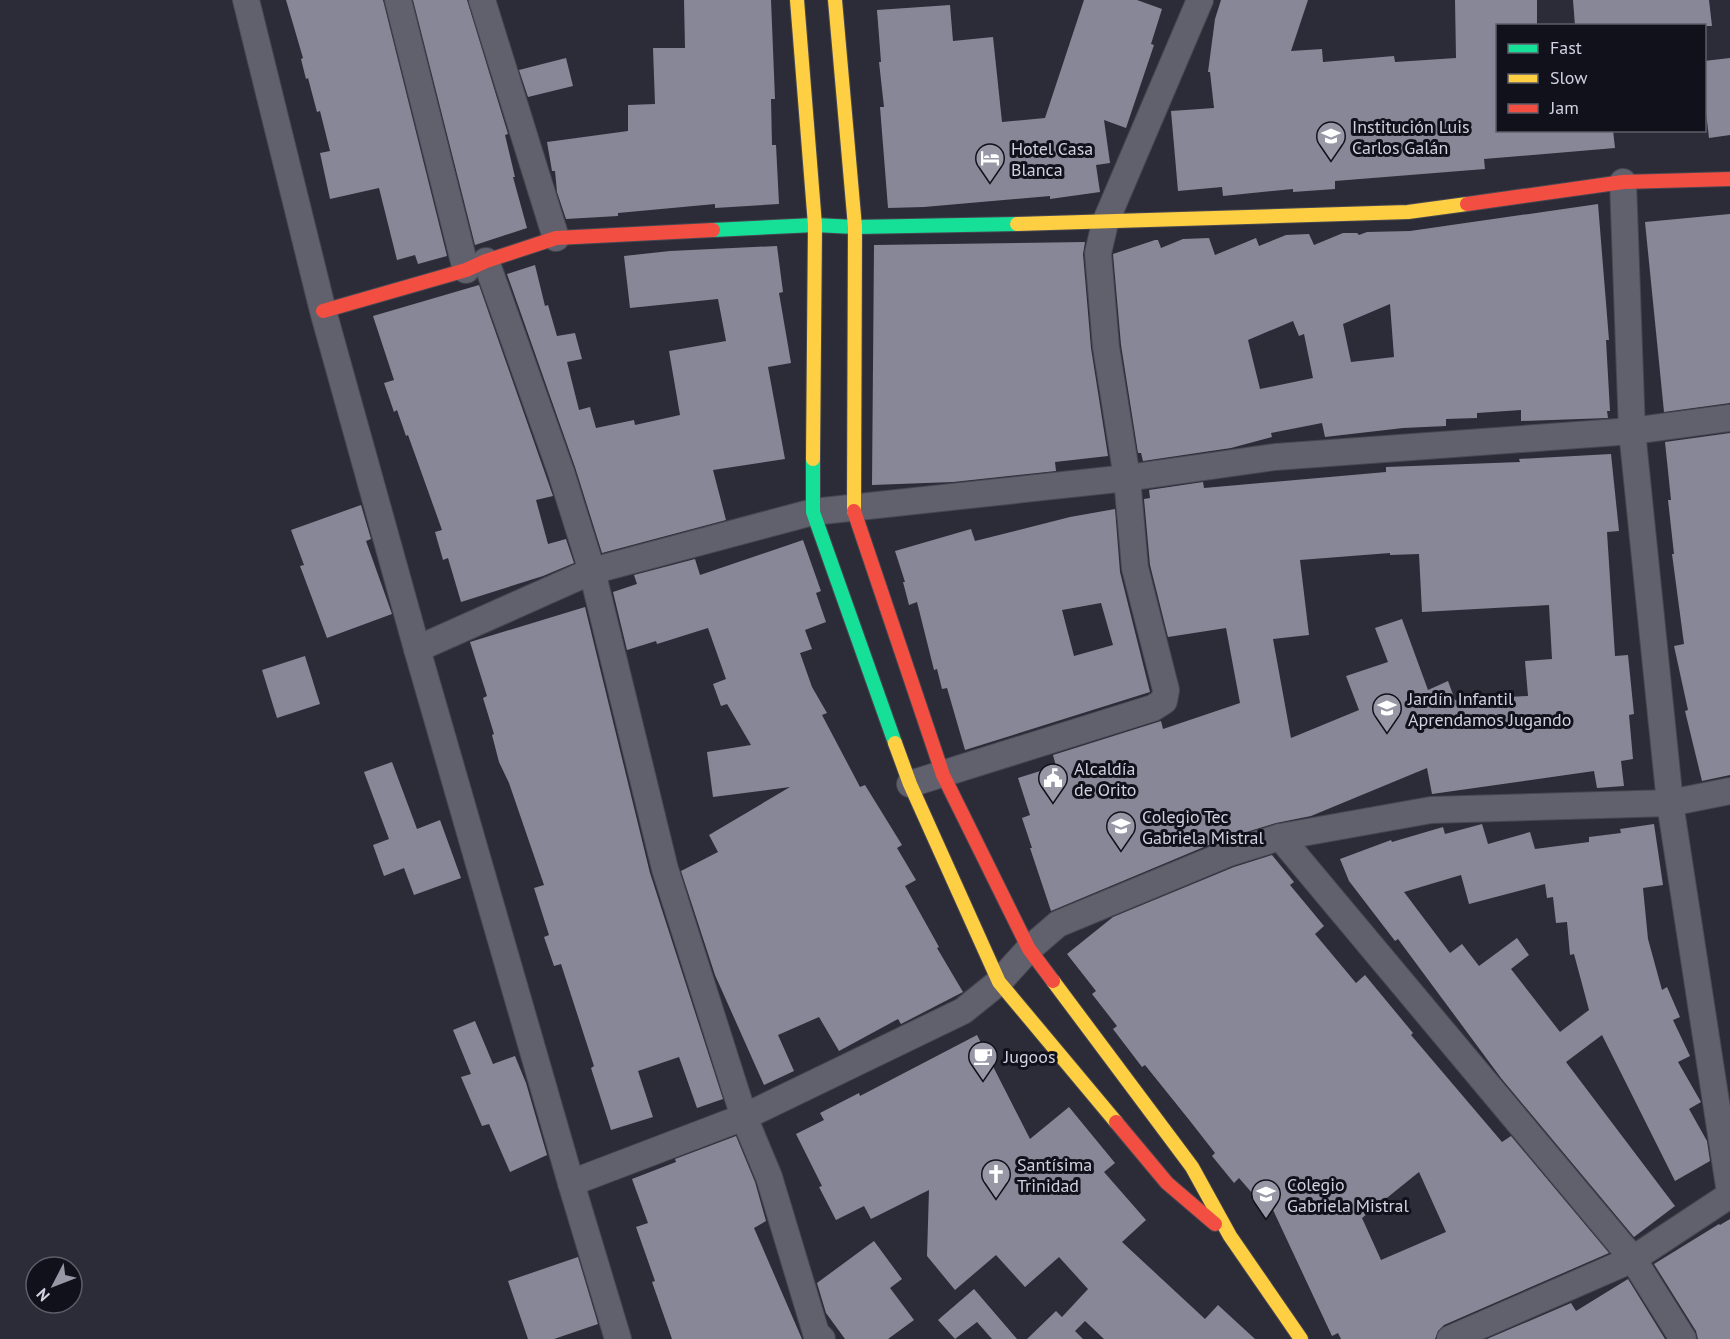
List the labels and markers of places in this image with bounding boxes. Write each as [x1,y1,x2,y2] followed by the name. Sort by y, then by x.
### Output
[1352,115,1470,159] place label: Institución Luis Carlos Galán
[1315,120,1347,162] school or university icon: Institución Luis Carlos Galán
[1011,137,1093,181] place label: Hotel Casa Blanca
[974,142,1006,184] hotel icon: Hotel Casa Blanca
[1407,687,1571,731] place label: Jardín Infantil Aprendamos Jugando
[1371,692,1403,734] school or university icon: Jardín Infantil Aprendamos Jugando
[1074,757,1136,801] place label: Alcaldía de Orito
[1037,762,1069,804] public building icon: Alcaldía de Orito
[1142,805,1265,849] place label: Colegio Tec Gabriela Mistral
[1105,810,1137,852] school or university icon: Colegio Tec Gabriela Mistral
[967,1040,999,1082] cafe icon: Jugoos
[1003,1045,1055,1068] place label: Jugoos
[1017,1153,1092,1197] place label: Santísima Trinidad
[980,1158,1012,1200] church icon: Santísima Trinidad
[1287,1173,1410,1217] place label: Colegio Gabriela Mistral
[1250,1178,1282,1220] school or university icon: Colegio Gabriela Mistral

